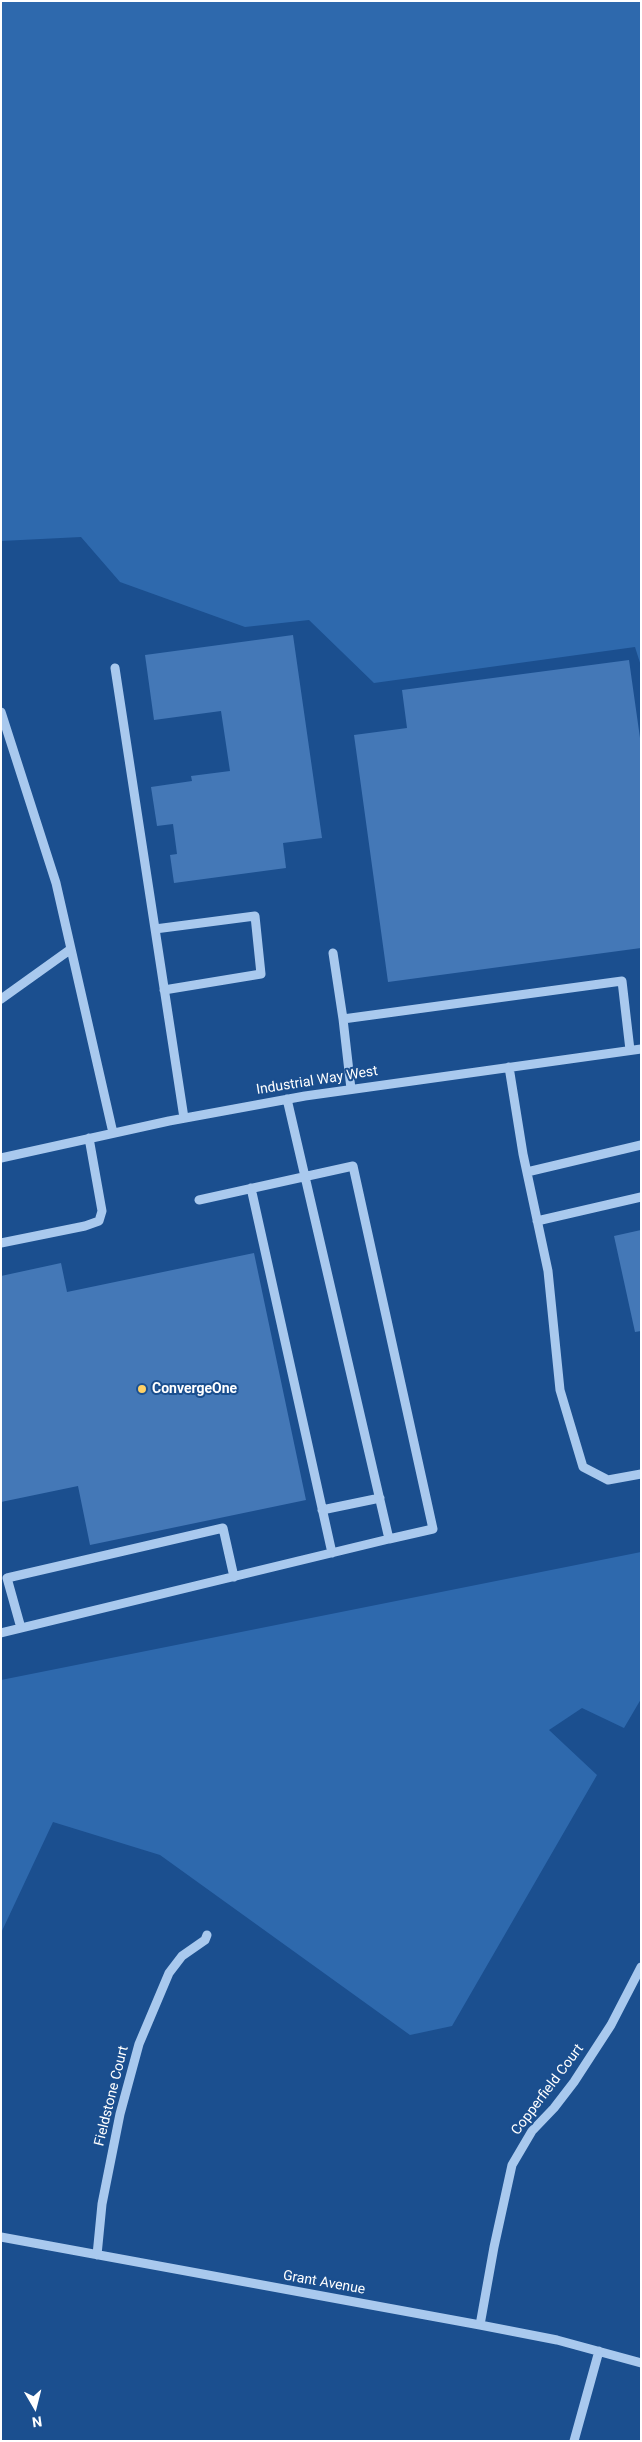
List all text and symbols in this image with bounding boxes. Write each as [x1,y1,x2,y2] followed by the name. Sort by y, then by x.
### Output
[255,1063,379,1099] street label: Industrial Way West
[152,1381,237,1397] place label: ConvergeOne
[136,1383,148,1395] marker: ConvergeOne
[508,2041,588,2139] street label: Copperfield Court
[91,2044,133,2148] street label: Fieldstone Court
[282,2268,366,2298] street label: Grant Avenue
[10,2382,60,2432] north arrow
[31,2413,43,2430] text: N

